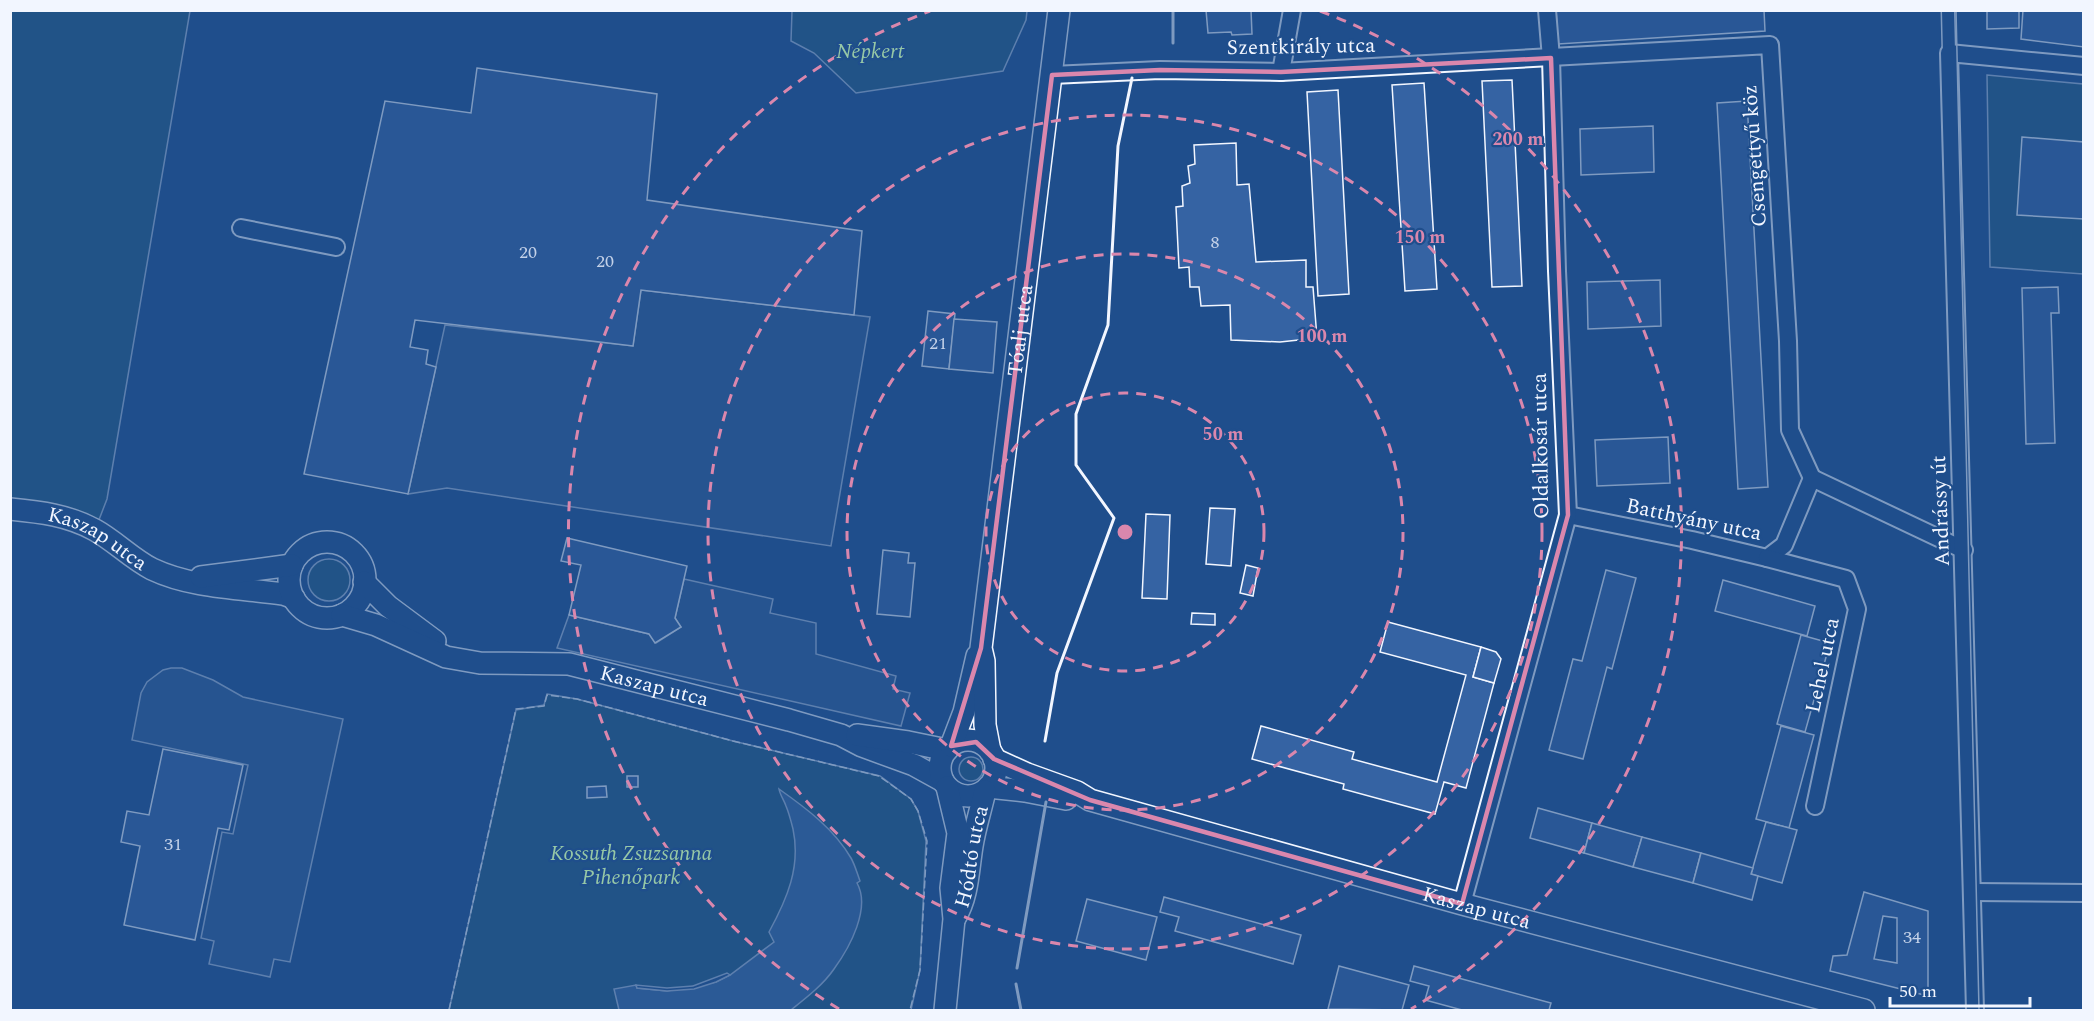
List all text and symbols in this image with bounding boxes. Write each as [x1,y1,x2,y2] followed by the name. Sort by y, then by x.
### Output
[1226,30,1376,64] street label: Szentkirály utca
[836,36,904,68] park label: Népkert
[1734,84,1776,228] street label: Csengettyű köz
[1492,126,1544,153] text: 200 m
[1394,224,1446,251] text: 150 m
[1211,229,1220,256] house number: 8
[519,239,537,266] house number: 20
[596,248,614,275] house number: 20
[999,282,1042,378] street label: Tóalj utca
[1296,323,1348,350] text: 100 m
[929,330,947,357] house number: 21
[1524,372,1558,519] street label: Oldalkosár utca
[1203,421,1243,448] text: 50 m
[1923,455,1959,567] street label: Andrássy út
[1623,490,1765,550] street label: Batthyány utca
[45,499,154,580] street label: Kaszap utca
[1115,522,1135,542] centre of rings
[1797,614,1849,716] street label: Lehel utca
[596,657,713,716] street label: Kaszap utca
[946,801,998,912] street label: Hódtó utca
[164,831,182,858] house number: 31
[550,838,712,894] park label: Kossuth Zsuzsanna Pihenőpark
[1419,879,1535,939] street label: Kaszap utca
[1903,924,1921,951] house number: 34
[1890,970,2030,1008] scale bar
[1899,978,1937,1005] text: 50 m

